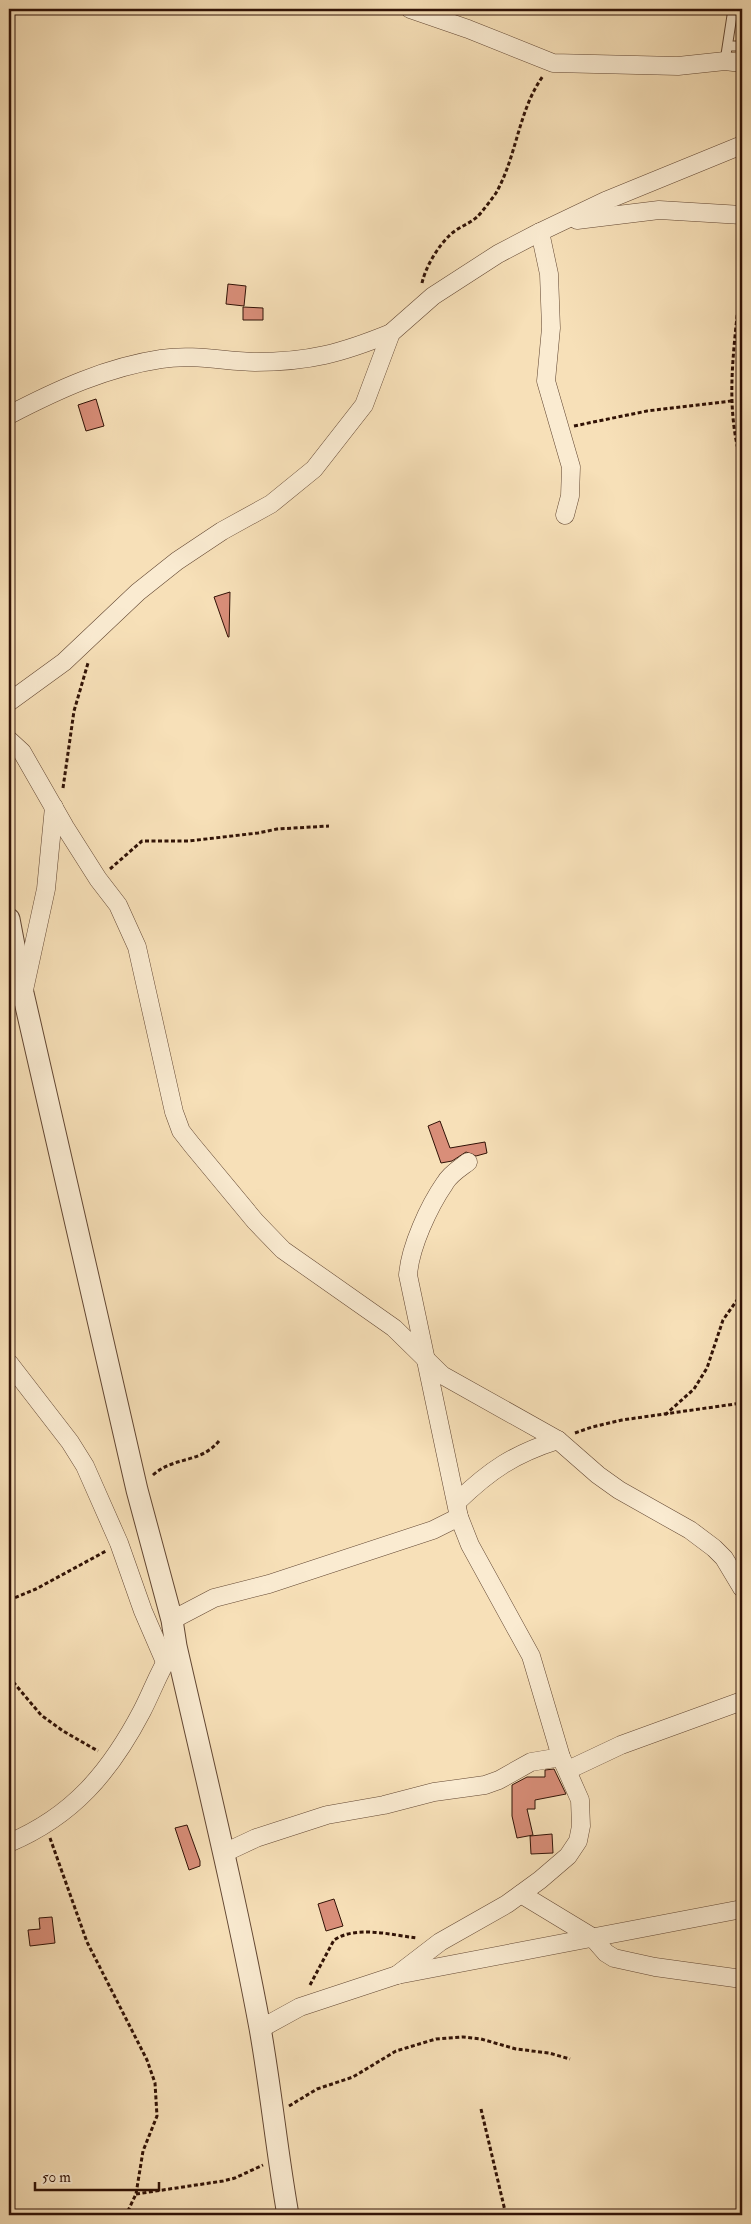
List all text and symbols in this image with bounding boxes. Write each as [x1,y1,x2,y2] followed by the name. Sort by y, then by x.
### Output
[35,2159,159,2191] scale bar
[42,2168,71,2187] text: 50 m

